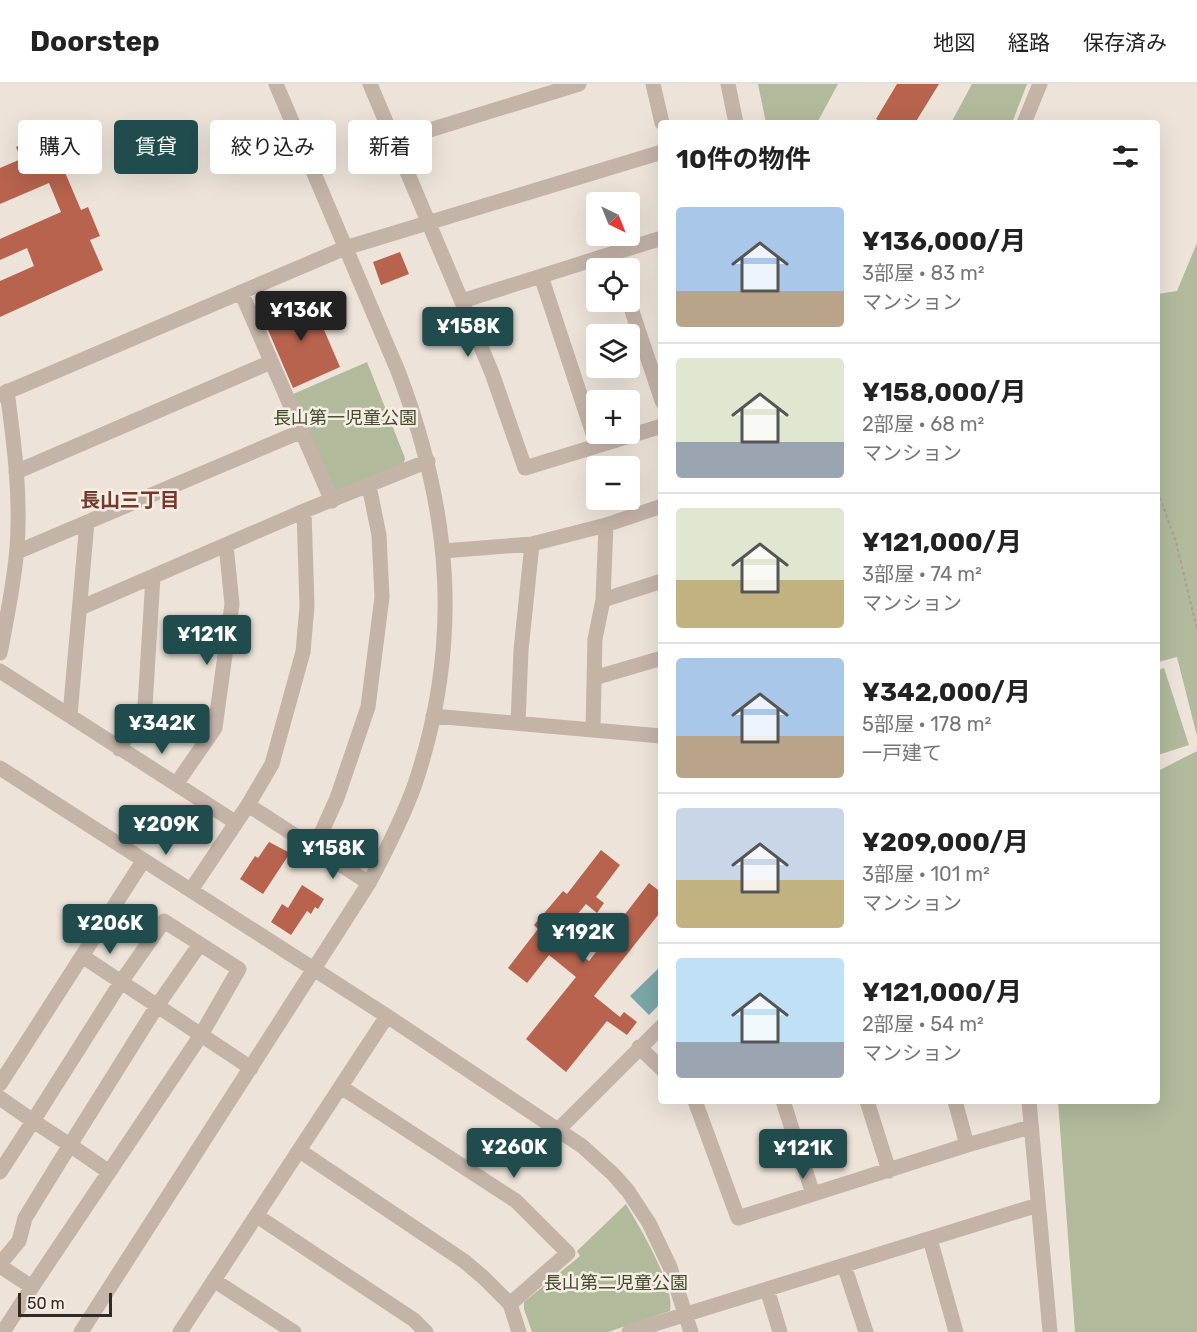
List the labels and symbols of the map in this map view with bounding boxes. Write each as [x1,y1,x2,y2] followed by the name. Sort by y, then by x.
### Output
[586,192,640,246] north arrow
[259,291,343,342] pin: ¥136K
[426,307,510,358] pin: ¥158K
[273,407,417,429] park label: 長山第一児童公園
[80,488,180,512] district label: 長山三丁目
[165,615,249,666] pin: ¥121K
[120,704,204,755] pin: ¥342K
[124,805,208,856] pin: ¥209K
[291,829,375,880] pin: ¥158K
[68,904,152,955] pin: ¥206K
[541,913,625,964] pin: ¥192K
[472,1128,556,1179] pin: ¥260K
[761,1129,845,1180] pin: ¥121K
[544,1272,688,1294] park label: 長山第二児童公園
[18,1290,112,1318] scale bar

